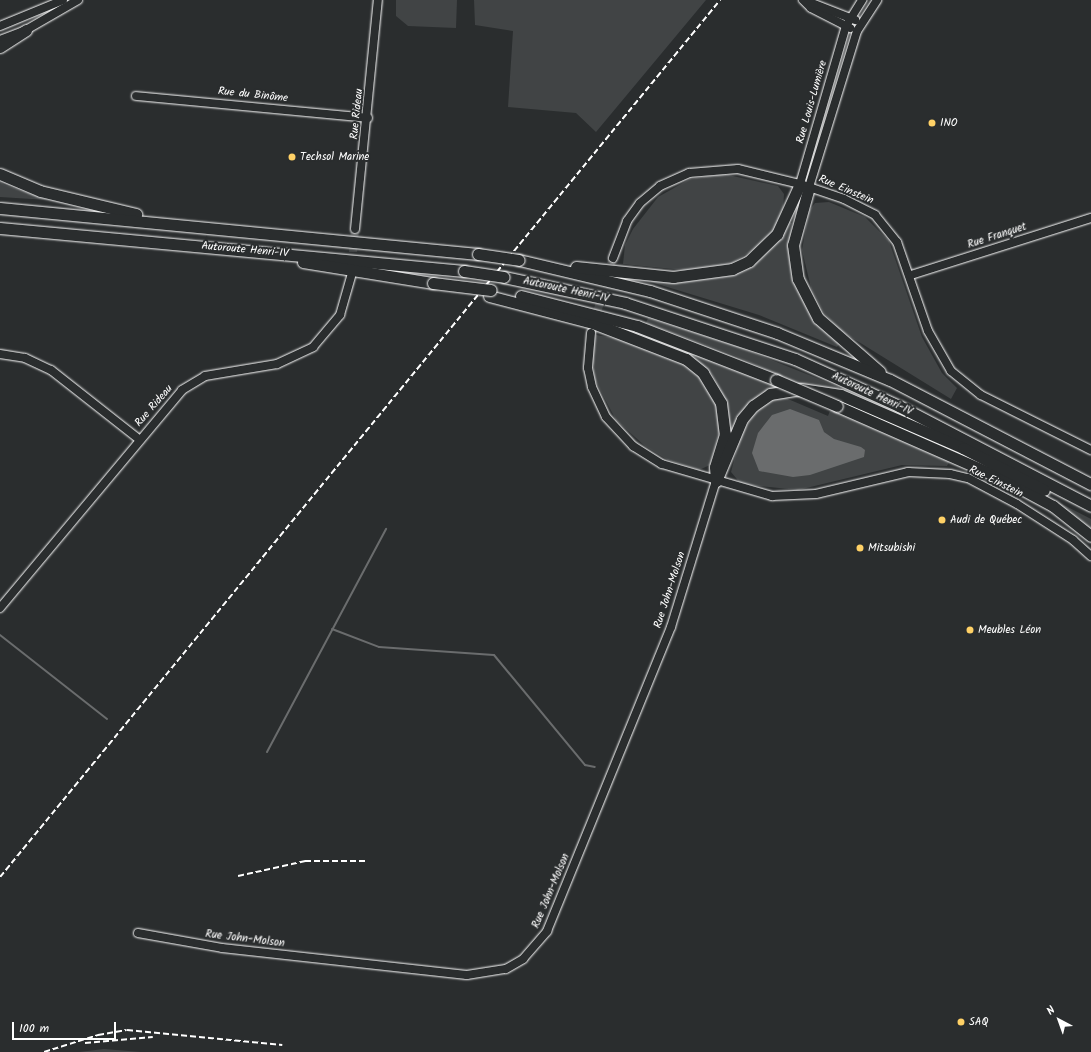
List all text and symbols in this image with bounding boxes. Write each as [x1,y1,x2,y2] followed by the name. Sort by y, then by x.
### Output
[794,59,830,145] street label: Rue Louis-Lumière
[217,85,289,105] street label: Rue du Binôme
[348,88,366,140] street label: Rue Rideau
[940,116,958,130] place label: INO
[927,118,937,128] marker: INO
[300,150,369,164] place label: Techsol Marine
[287,152,297,162] marker: Techsol Marine
[817,173,875,207] street label: Rue Einstein
[966,220,1028,252] street label: Rue Franquet
[201,240,289,260] street label: Autoroute Henri-IV
[522,274,610,306] street label: Autoroute Henri-IV
[830,370,914,418] street label: Autoroute Henri-IV
[132,382,176,430] street label: Rue Rideau
[967,463,1025,501] street label: Rue Einstein
[950,513,1022,527] place label: Audi de Québec
[937,515,947,525] marker: Audi de Québec
[868,541,915,555] place label: Mitsubishi
[855,543,865,553] marker: Mitsubishi
[651,550,689,630] street label: Rue John-Molson
[978,623,1041,637] place label: Meubles Léon
[965,625,975,635] marker: Meubles Léon
[529,852,573,930] street label: Rue John-Molson
[205,928,285,950] street label: Rue John-Molson
[1039,1000,1079,1040] north arrow
[1043,1002,1060,1020] text: N
[14,1014,118,1040] scale bar
[969,1015,989,1029] place label: SAQ
[956,1017,966,1027] marker: SAQ
[19,1019,49,1038] text: 100 m

